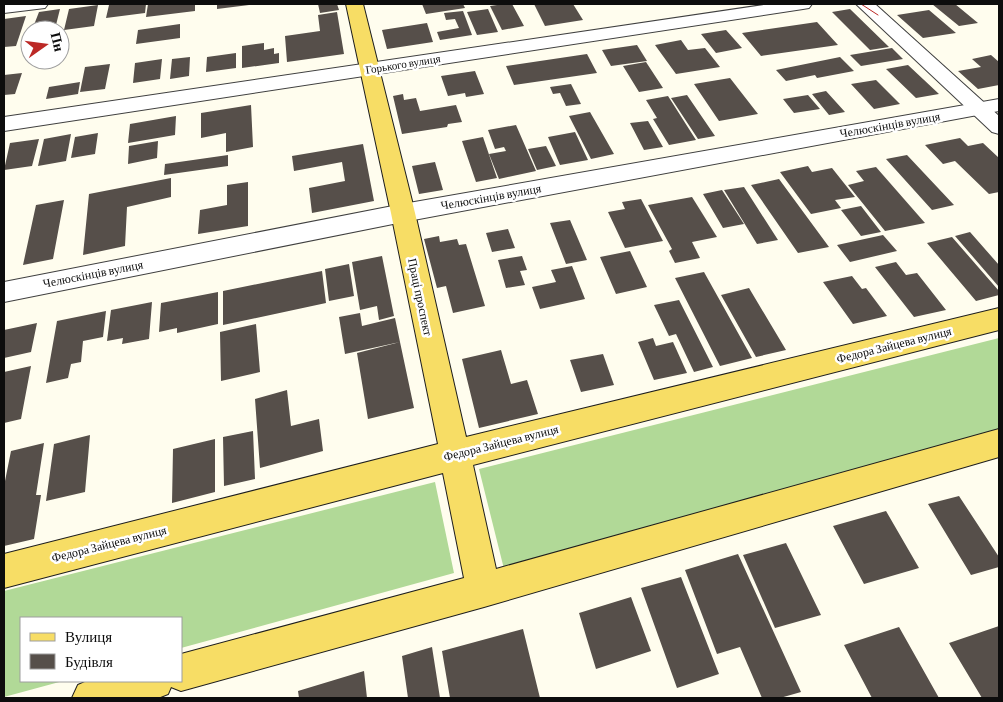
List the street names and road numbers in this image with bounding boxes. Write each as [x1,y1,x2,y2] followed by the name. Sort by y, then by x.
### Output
[365,52,441,76] street label: Горького вулиця
[839,109,942,141] street label: Челюскінців вулиця
[440,181,543,213] street label: Челюскінців вулиця
[42,257,145,291] street label: Челюскінців вулиця
[405,257,435,338] street label: Праці проспект
[835,324,953,366] street label: Федора Зайцева вулиця
[442,422,560,464] street label: Федора Зайцева вулиця
[50,523,168,565] street label: Федора Зайцева вулиця

